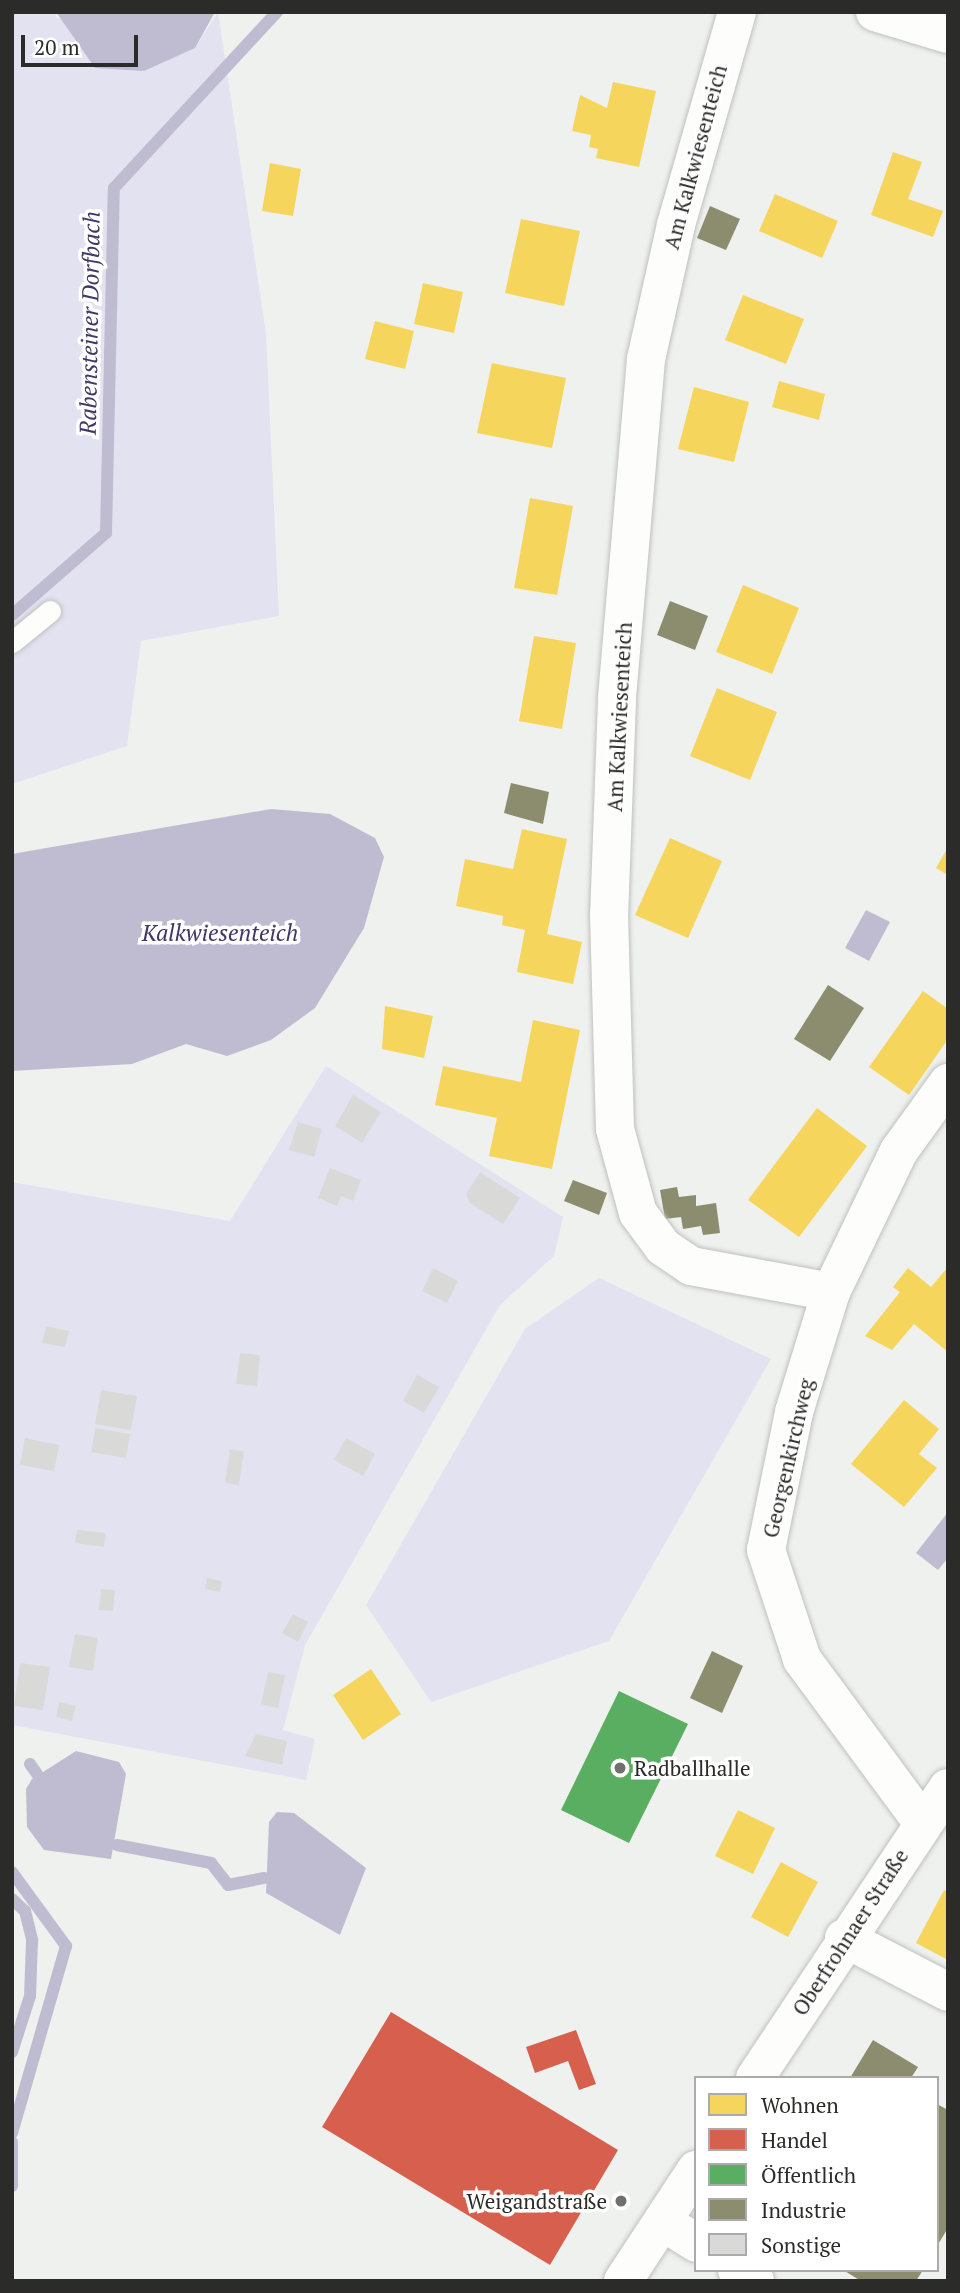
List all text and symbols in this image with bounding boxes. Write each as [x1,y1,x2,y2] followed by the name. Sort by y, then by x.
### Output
[24,21,142,65] scale bar
[34,33,80,61] text: 20 m
[658,62,732,252] street label: Am Kalkwiesenteich
[74,211,106,435] water label: Rabensteiner Dorfbach
[601,621,637,813] street label: Am Kalkwiesenteich
[142,919,298,947] water label: Kalkwiesenteich
[757,1376,819,1540] street label: Georgenkirchweg
[634,1755,750,1781] place label: Radballhalle
[612,1760,628,1776] marker: Radballhalle
[787,1844,913,2020] street label: Oberfrohnaer Straße
[694,2076,939,2272] legend
[761,2091,839,2119] text: Wohnen
[761,2126,828,2154] text: Handel
[761,2161,856,2189] text: Öffentlich
[467,2188,607,2214] place label: Weigandstraße
[613,2193,629,2209] marker: Weigandstraße
[761,2196,846,2224] text: Industrie
[761,2231,841,2259] text: Sonstige

